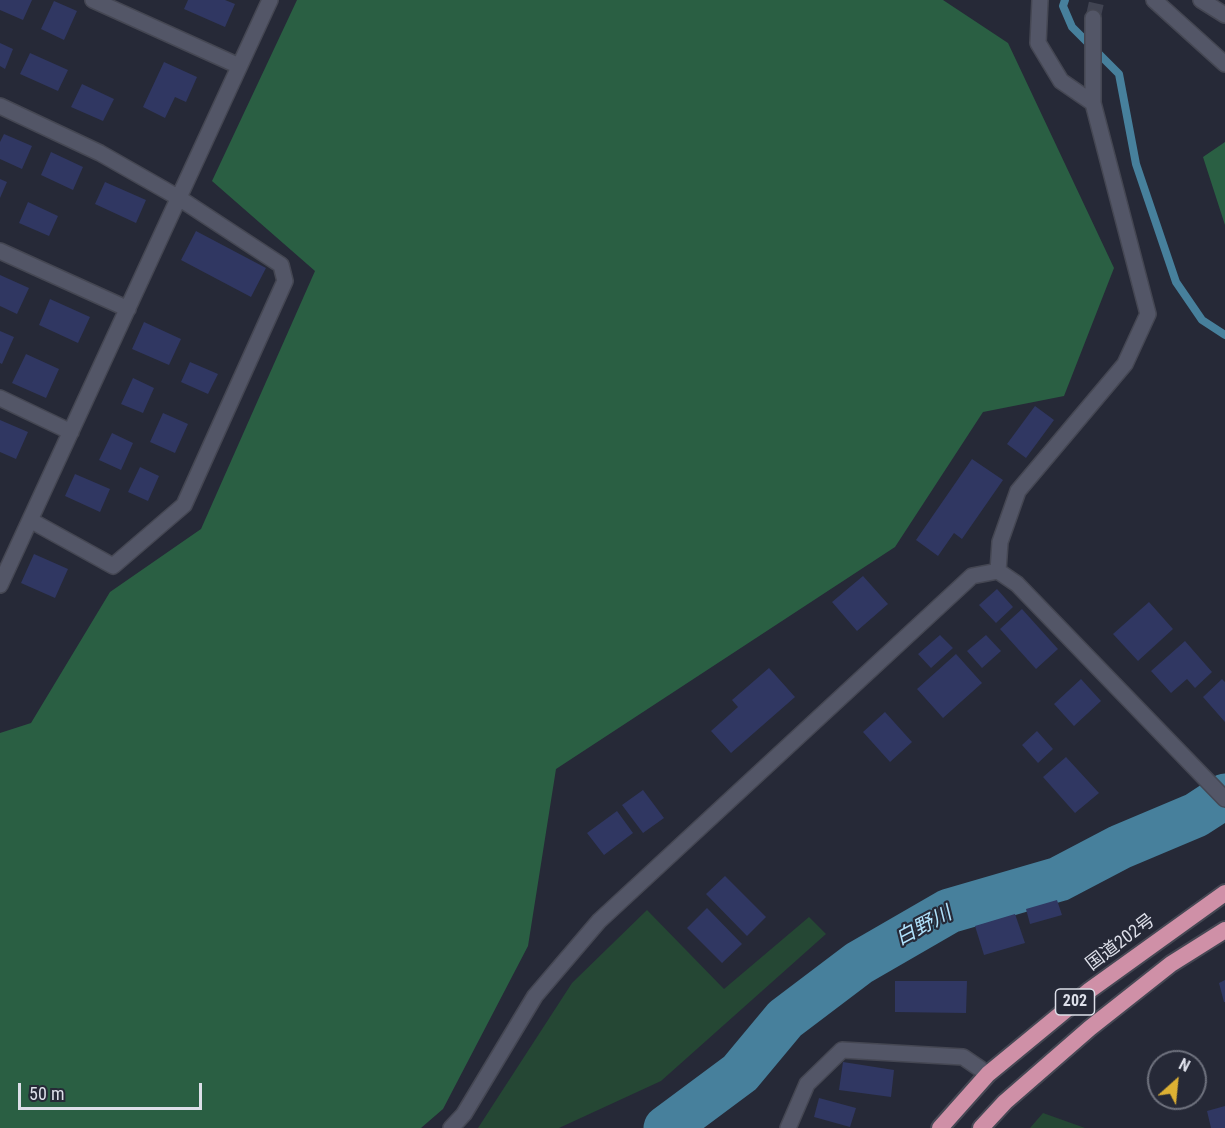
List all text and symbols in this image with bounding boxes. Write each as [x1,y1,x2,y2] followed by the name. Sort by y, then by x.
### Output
[892,902,956,952] water label: 白野川
[1082,910,1160,976] street label: 国道202号
[1056,989,1094,1015] road number: 202
[1147,1050,1207,1110] north arrow
[1176,1055,1193,1076] text: N
[21,1071,206,1109] scale bar
[29,1083,64,1104] text: 50 m

